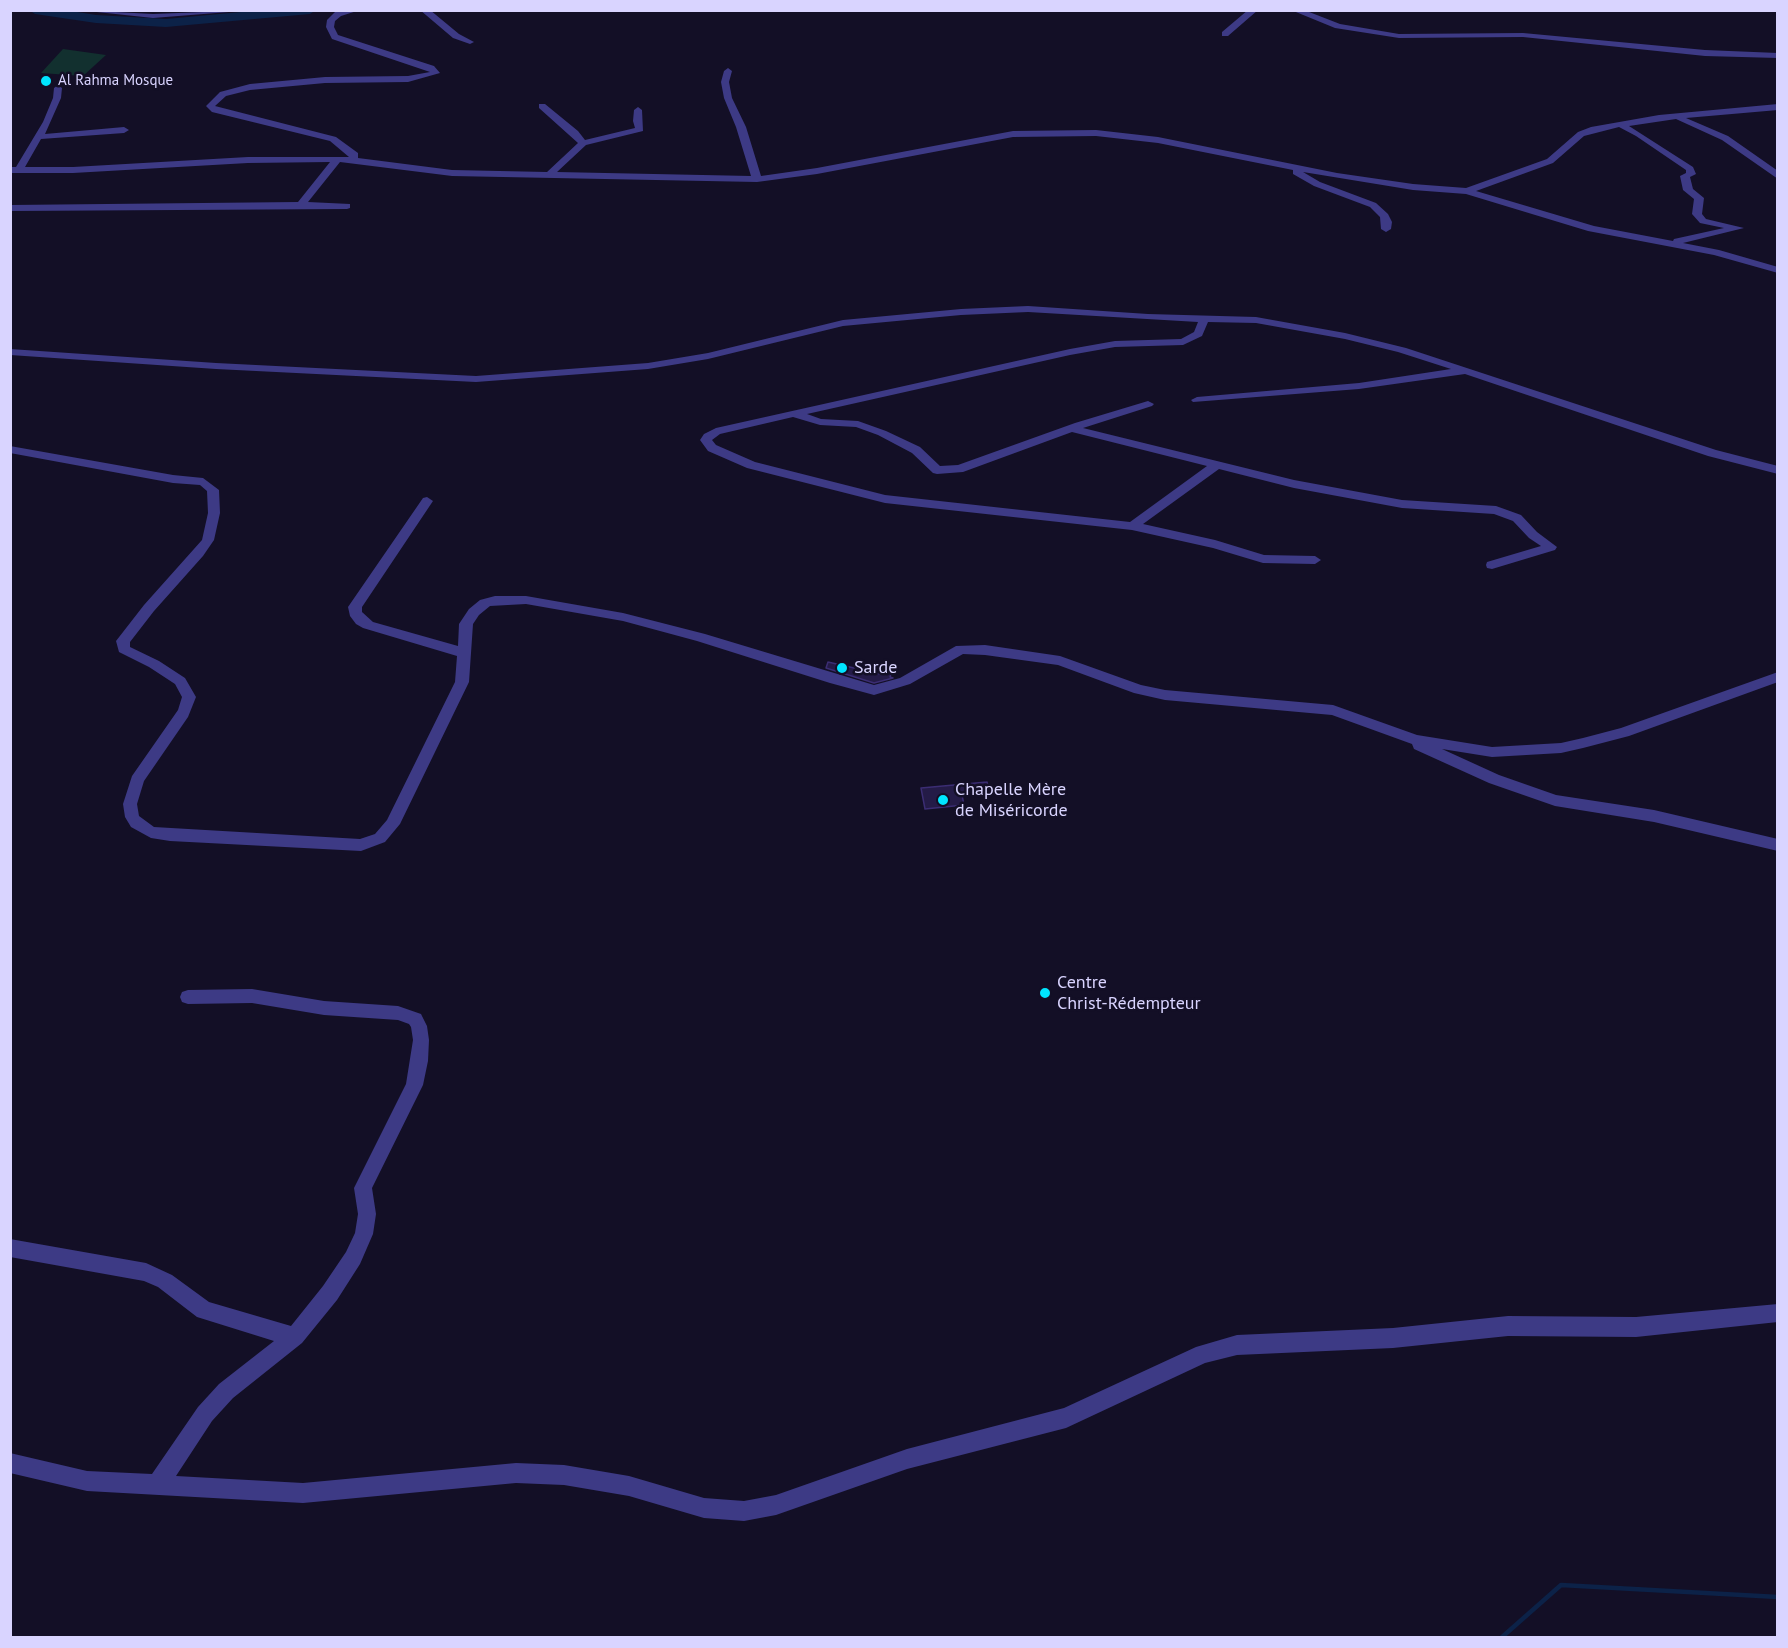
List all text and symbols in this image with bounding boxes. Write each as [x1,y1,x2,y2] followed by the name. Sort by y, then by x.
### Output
[58,72,173,90] place label: Al Rahma Mosque
[39,74,53,88] marker: Al Rahma Mosque
[854,657,897,679] place label: Sarde
[835,661,849,675] marker: Sarde
[955,779,1068,822] place label: Chapelle Mère de Miséricorde
[936,793,950,807] marker: Chapelle Mère de Miséricorde
[1057,972,1201,1014] place label: Centre Christ-Rédempteur
[1038,986,1052,1000] marker: Centre Christ-Rédempteur

